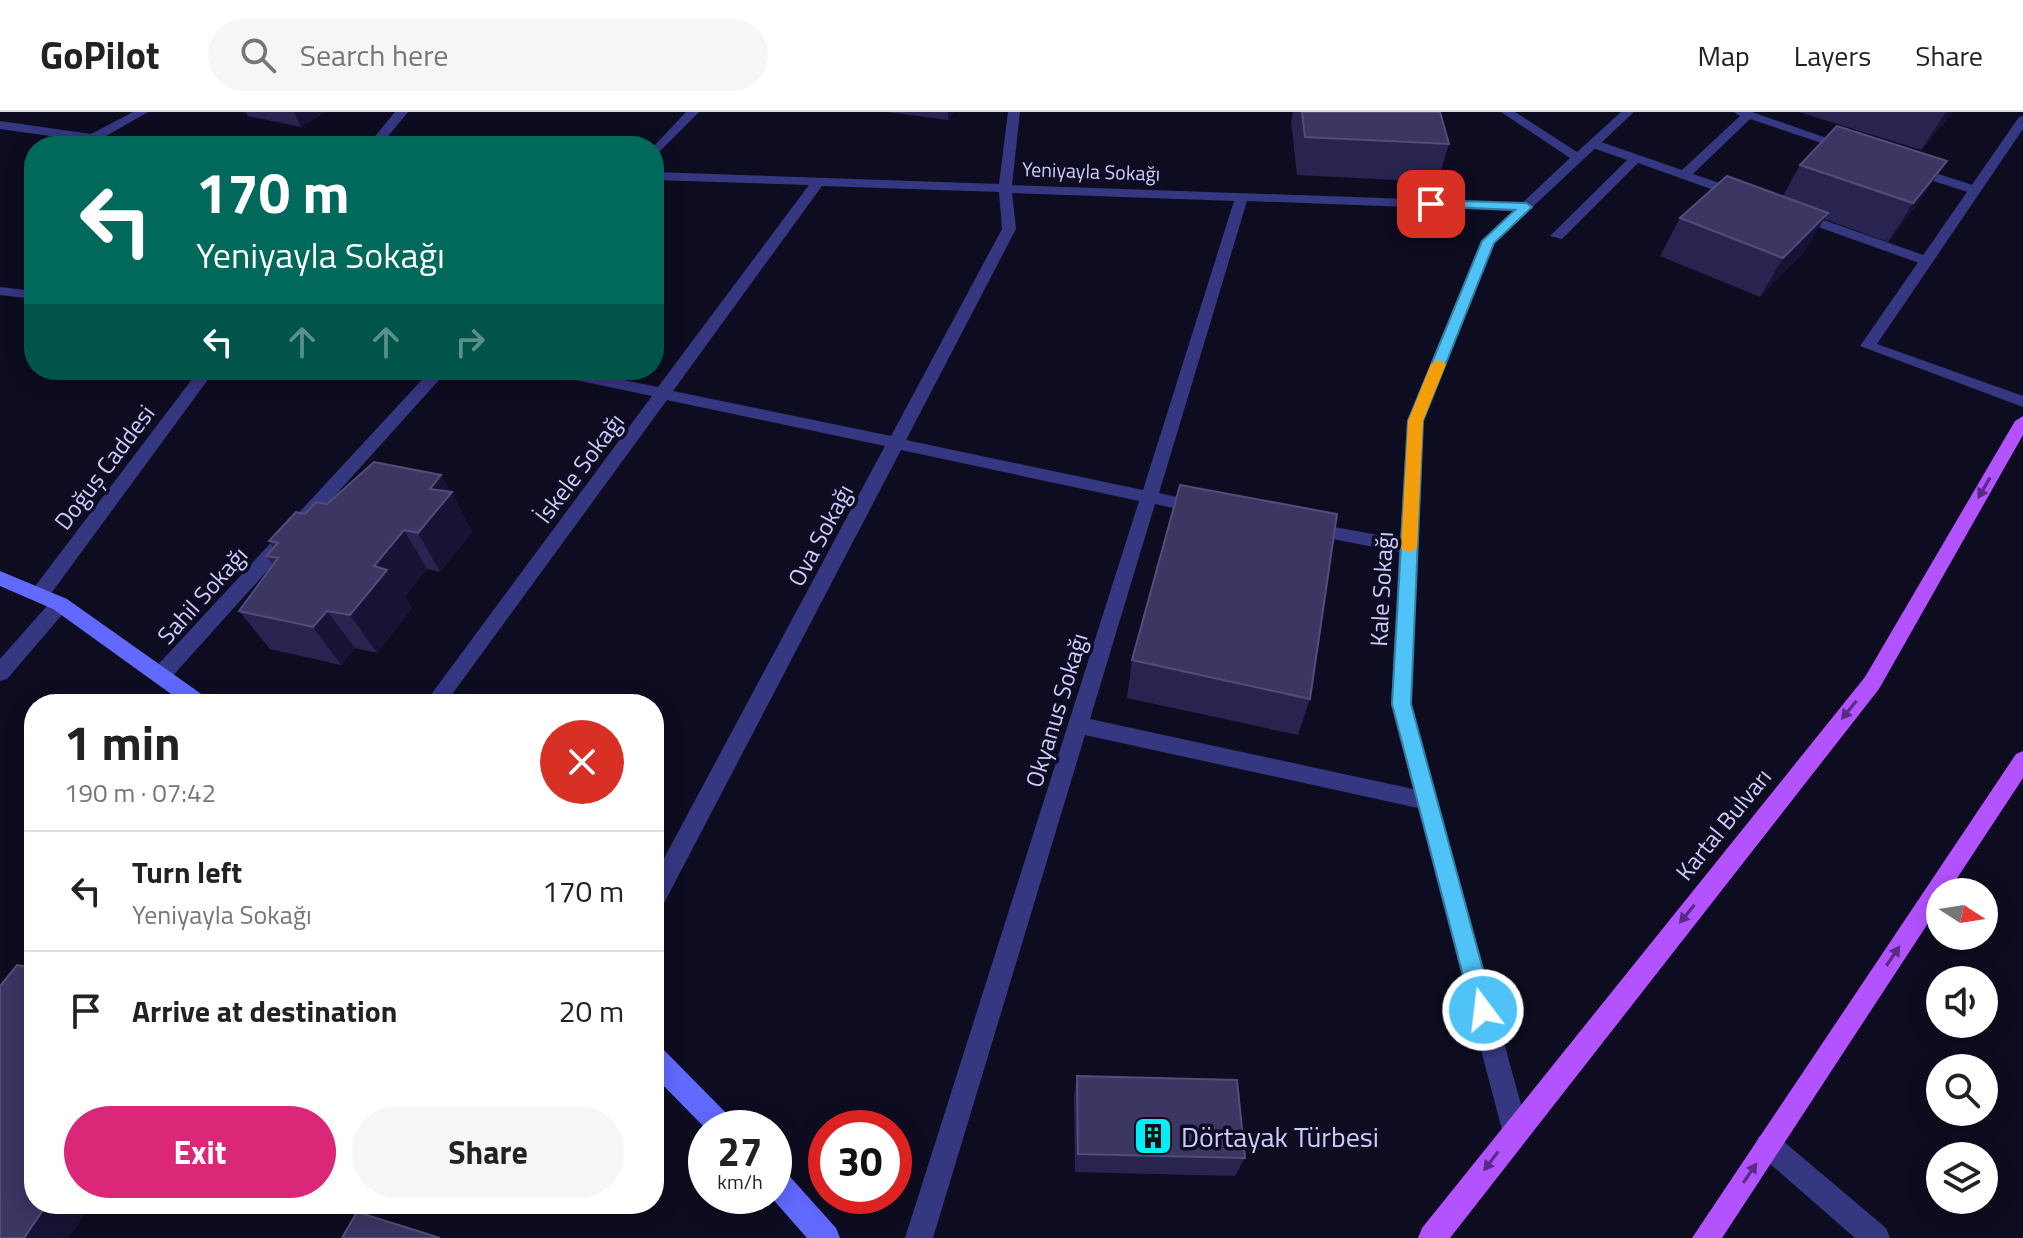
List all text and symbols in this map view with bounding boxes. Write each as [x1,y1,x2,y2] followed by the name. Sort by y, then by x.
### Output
[208,19,768,91] search box
[40,26,160,84] text: GoPilot
[300,32,449,78] text: Search here
[236,33,280,77] icon: search
[1697,34,1750,77] text: Map
[1794,34,1871,77] text: Layers
[1915,34,1983,77] text: Share
[196,150,349,235] text: 170 m
[1021,153,1161,189] street label: Yeniyayla Sokağı
[64,168,168,272] icon: left
[1397,170,1465,238] pin
[1409,182,1453,226] icon: arrive
[196,227,445,282] text: Yeniyayla Sokağı
[196,320,240,364] icon: left
[280,320,324,364] icon: ahead
[364,320,408,364] icon: ahead
[448,320,492,364] icon: right
[45,397,163,537] street label: Doğuş Caddesi
[525,405,633,531] street label: İskele Sokağı
[778,477,862,593] street label: Ova Sokağı
[1977,477,1991,499] one-way arrow
[1360,530,1402,648] street label: Kale Sokağı
[148,538,256,652] street label: Sahil Sokağı
[1015,628,1097,792] street label: Okyanus Sokağı
[1842,700,1858,720] one-way arrow
[64,706,181,779] text: 1 min
[540,720,624,804] button: close
[1666,760,1780,888] street label: Kartal Bulvarı
[64,773,216,812] text: 190 m · 07:42
[132,849,242,895] text: Turn left
[542,868,624,914] text: 170 m
[64,869,108,913] icon: left
[1926,878,1998,950] north arrow
[1926,878,1998,1214] map controls
[132,895,312,934] text: Yeniyayla Sokağı
[1680,904,1696,924] one-way arrow
[1885,945,1900,967] one-way arrow
[1926,966,1998,1038] button: sound
[1441,968,1525,1052] position arrow
[132,988,397,1034] text: Arrive at destination
[559,988,624,1034] text: 20 m
[64,989,108,1033] icon: arrive
[1926,1054,1998,1126] button: search
[64,1106,336,1198] button: Exit
[352,1106,624,1198] button: Share
[808,1110,912,1214] speed limit sign: 30
[1132,1115,1174,1157] building icon: Dörtayak Türbesi
[1181,1115,1379,1158] place label: Dörtayak Türbesi
[718,1121,762,1182] text: 27
[1926,1142,1998,1214] button: layers
[1483,1151,1499,1171] one-way arrow
[1742,1162,1756,1184] one-way arrow
[717,1166,763,1197] text: km/h

